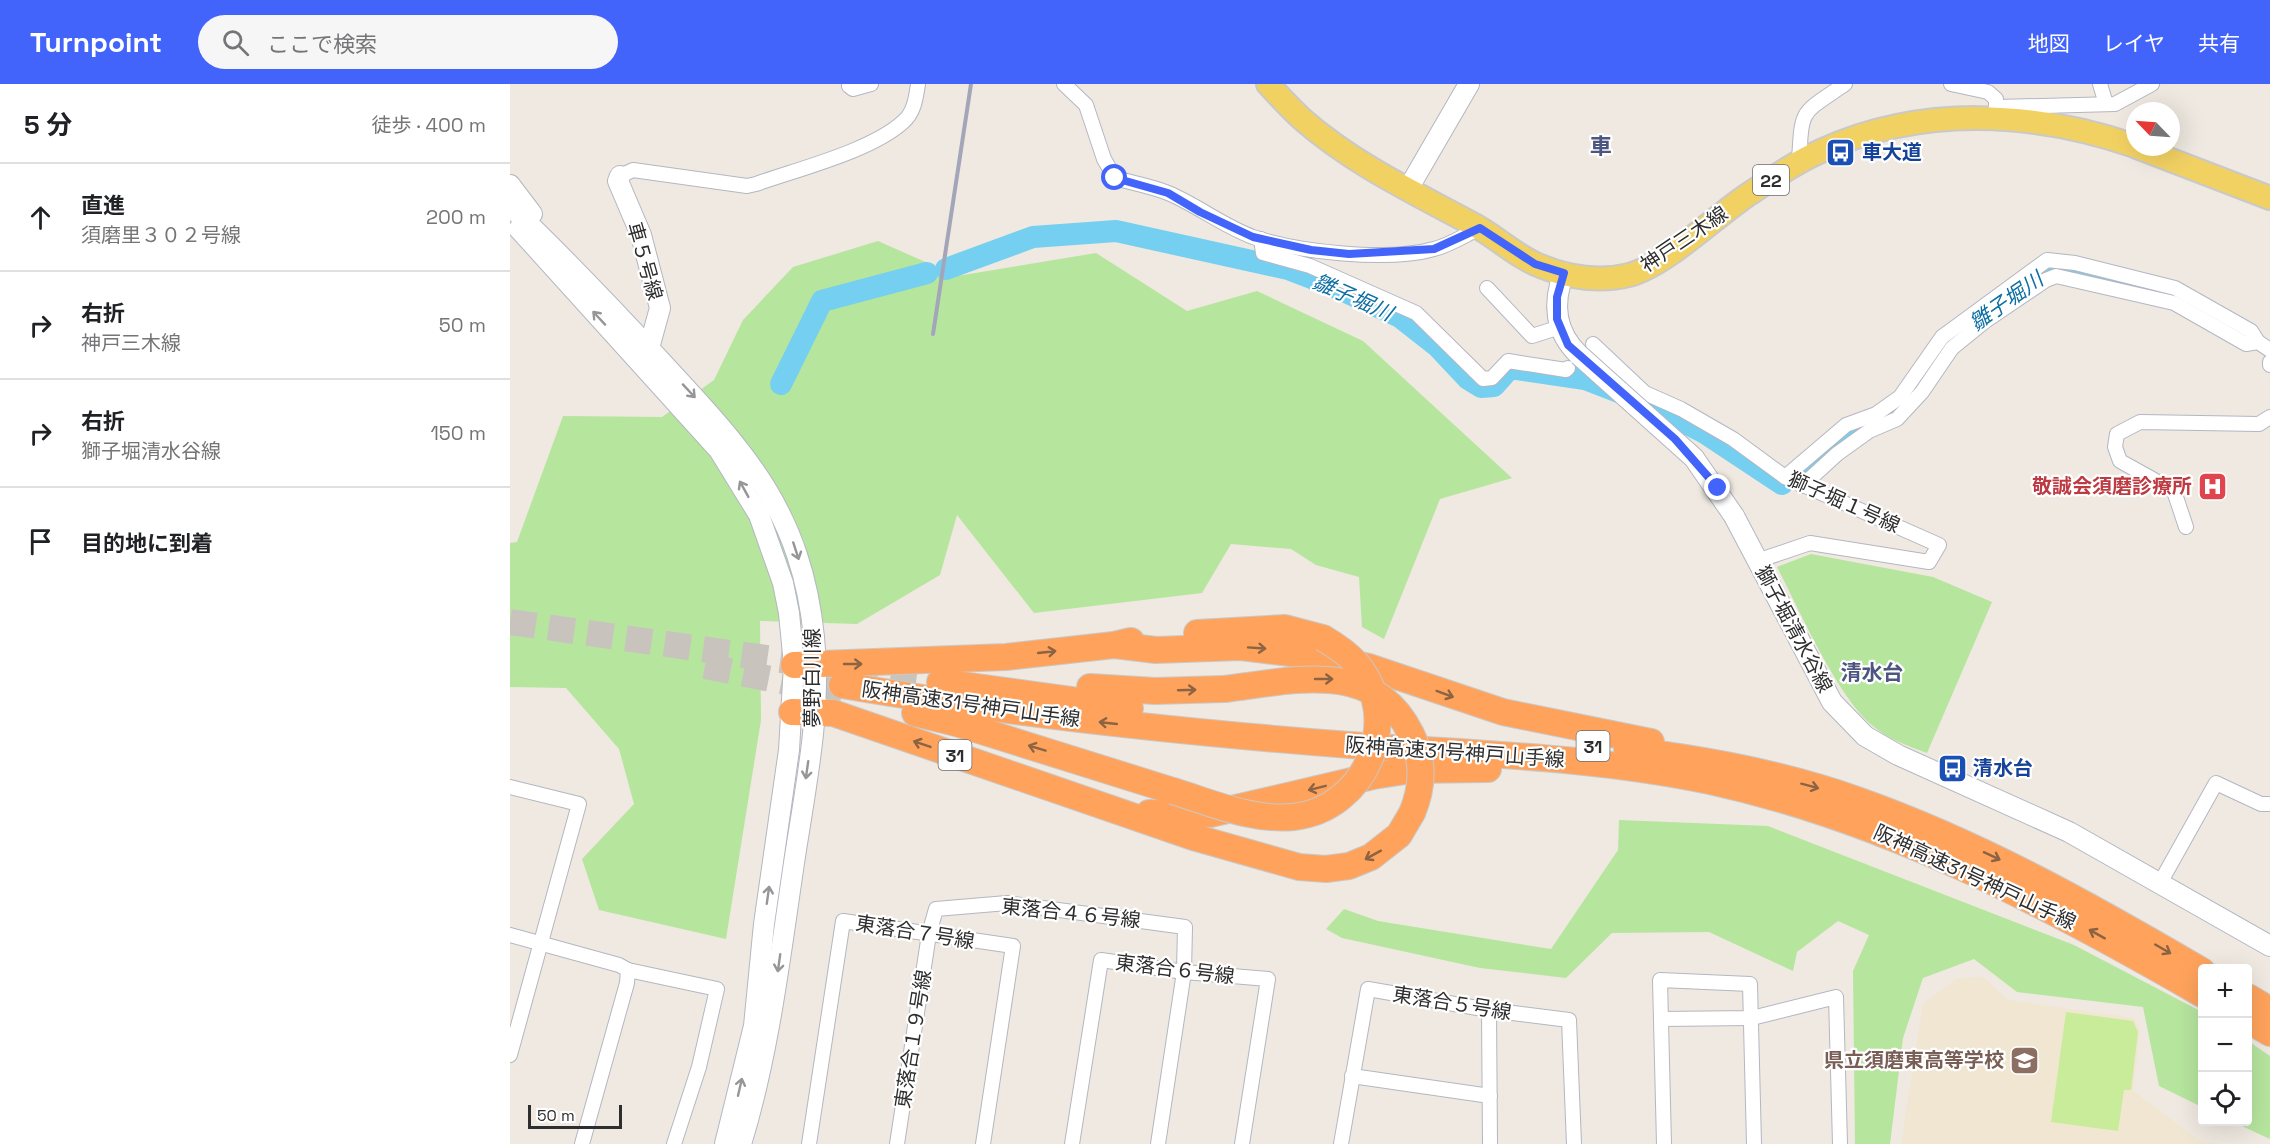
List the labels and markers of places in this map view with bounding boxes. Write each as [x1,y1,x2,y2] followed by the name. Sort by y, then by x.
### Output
[1825,136,1857,168] bus stop icon: 車大道
[1862,139,1922,165] place label: 車大道
[2197,470,2229,502] hospital icon: 敬誠会須磨診療所
[2032,473,2192,499] place label: 敬誠会須磨診療所
[1936,752,1968,784] bus stop icon: 清水台
[1973,755,2033,781] place label: 清水台
[2009,1044,2041,1076] school or university icon: 県立須磨東高等学校
[1824,1047,2004,1073] place label: 県立須磨東高等学校

